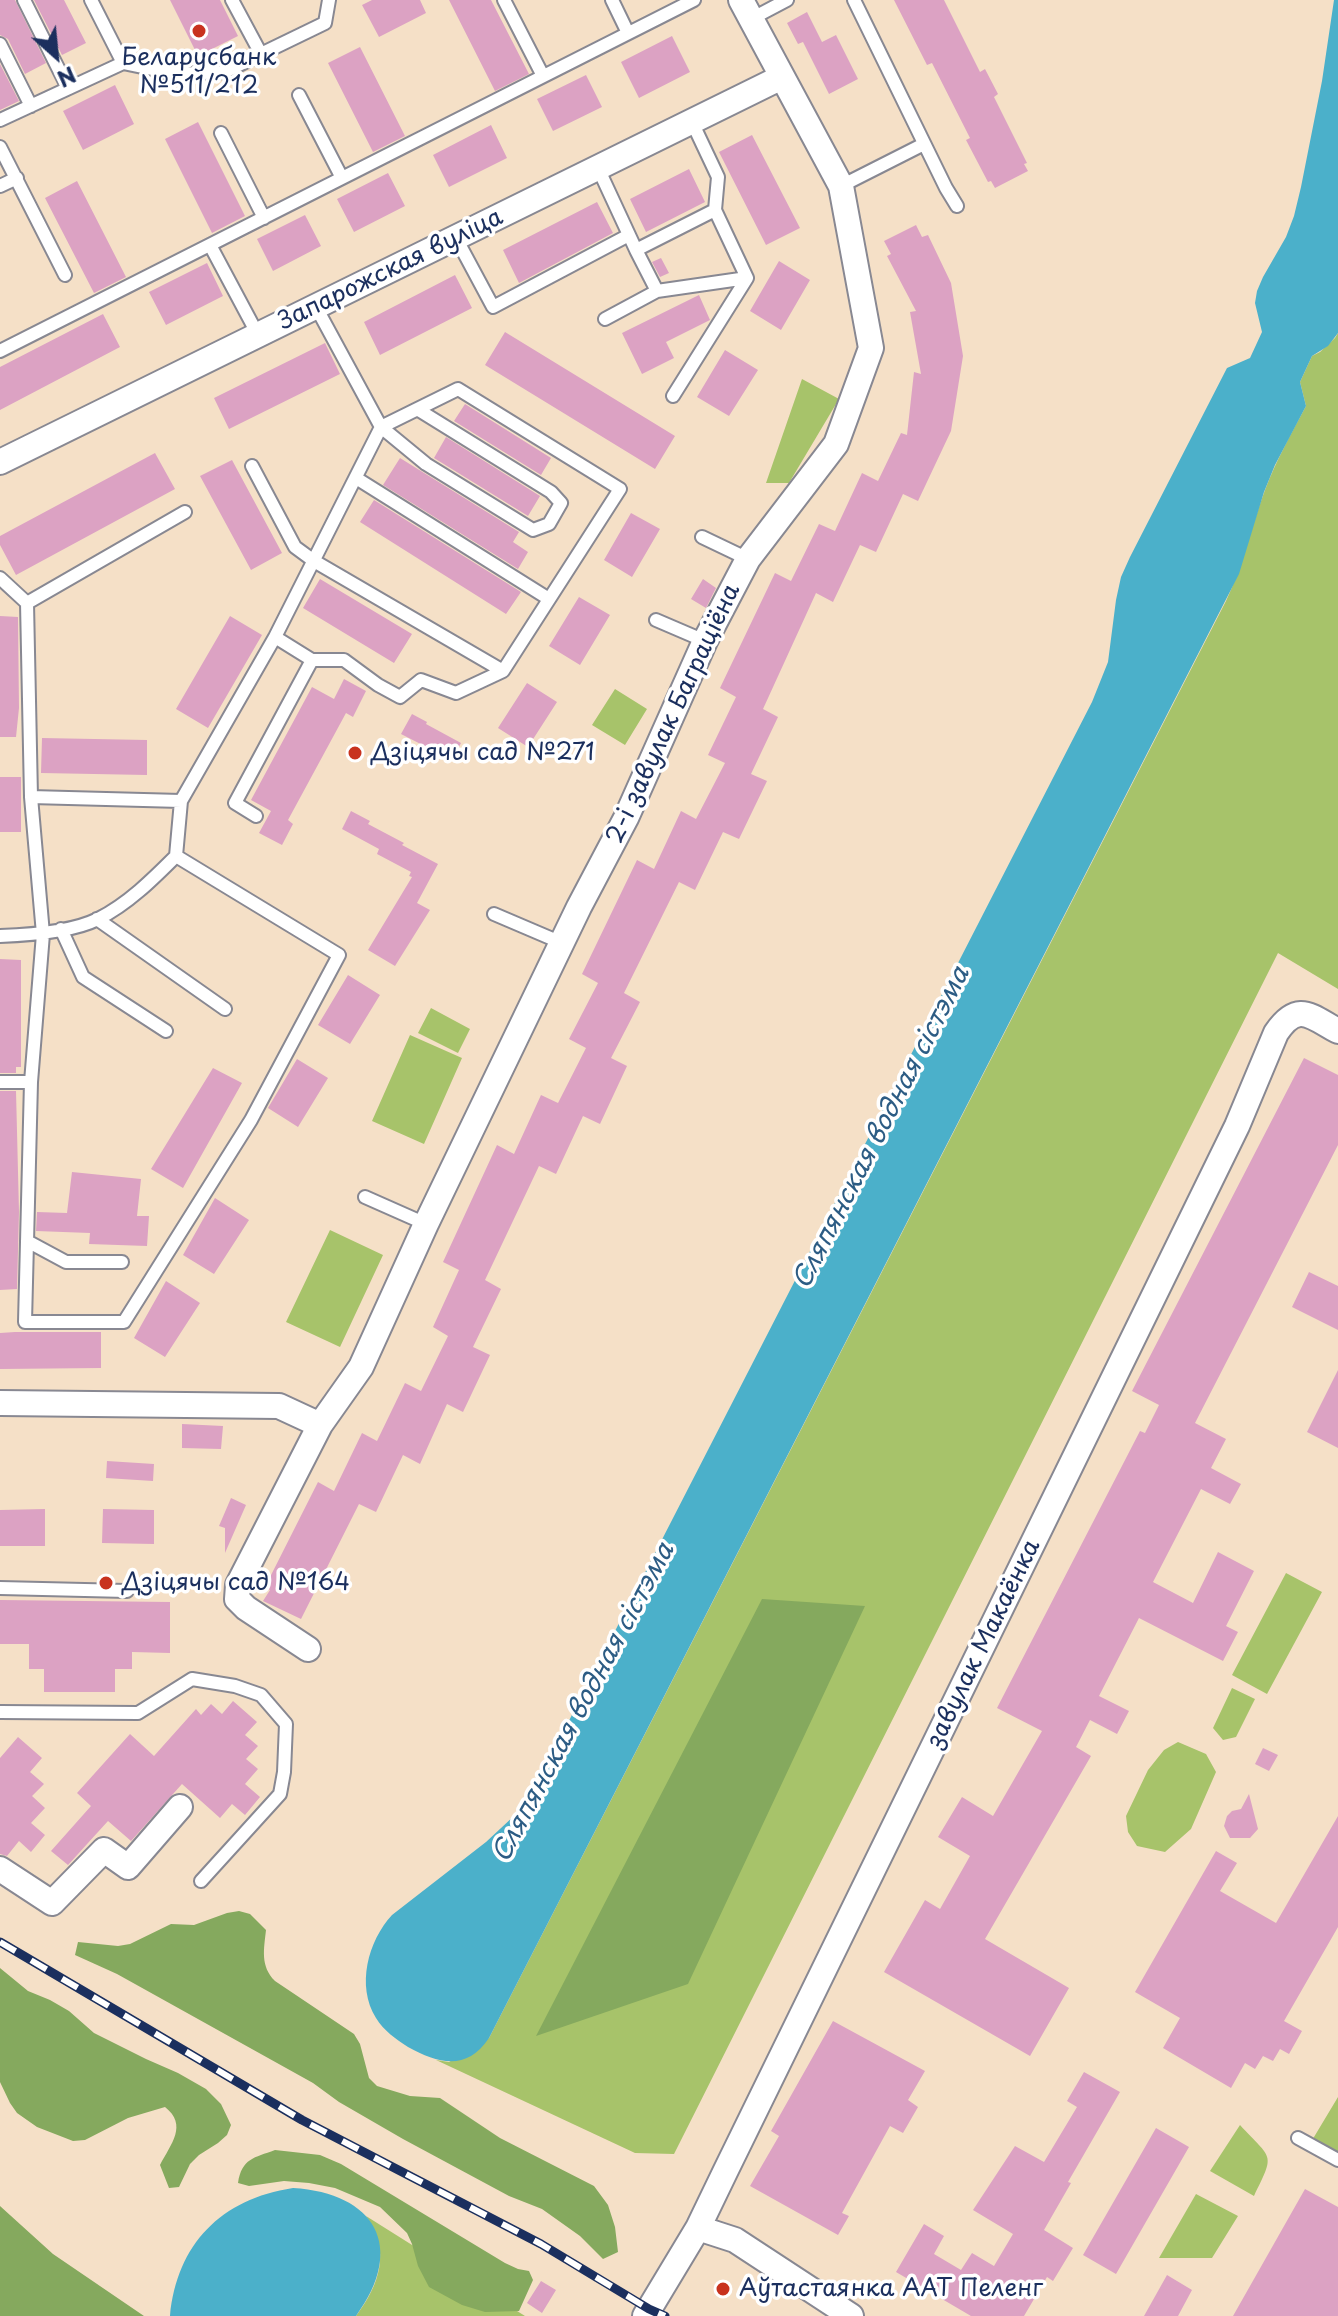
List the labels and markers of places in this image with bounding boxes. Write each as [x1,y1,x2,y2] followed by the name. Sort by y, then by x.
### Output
[190,22,208,40] marker: Беларусбанк №511/212
[122,44,276,100] place label: Беларусбанк №511/212
[371,739,594,767] place label: Дзіцячы сад №271
[346,744,364,762] marker: Дзіцячы сад №271
[122,1569,350,1597] place label: Дзіцячы сад №164
[97,1574,115,1592] marker: Дзіцячы сад №164
[739,2275,1043,2303] place label: Аўтастаянка ААТ Пеленг
[714,2280,732,2298] marker: Аўтастаянка ААТ Пеленг

